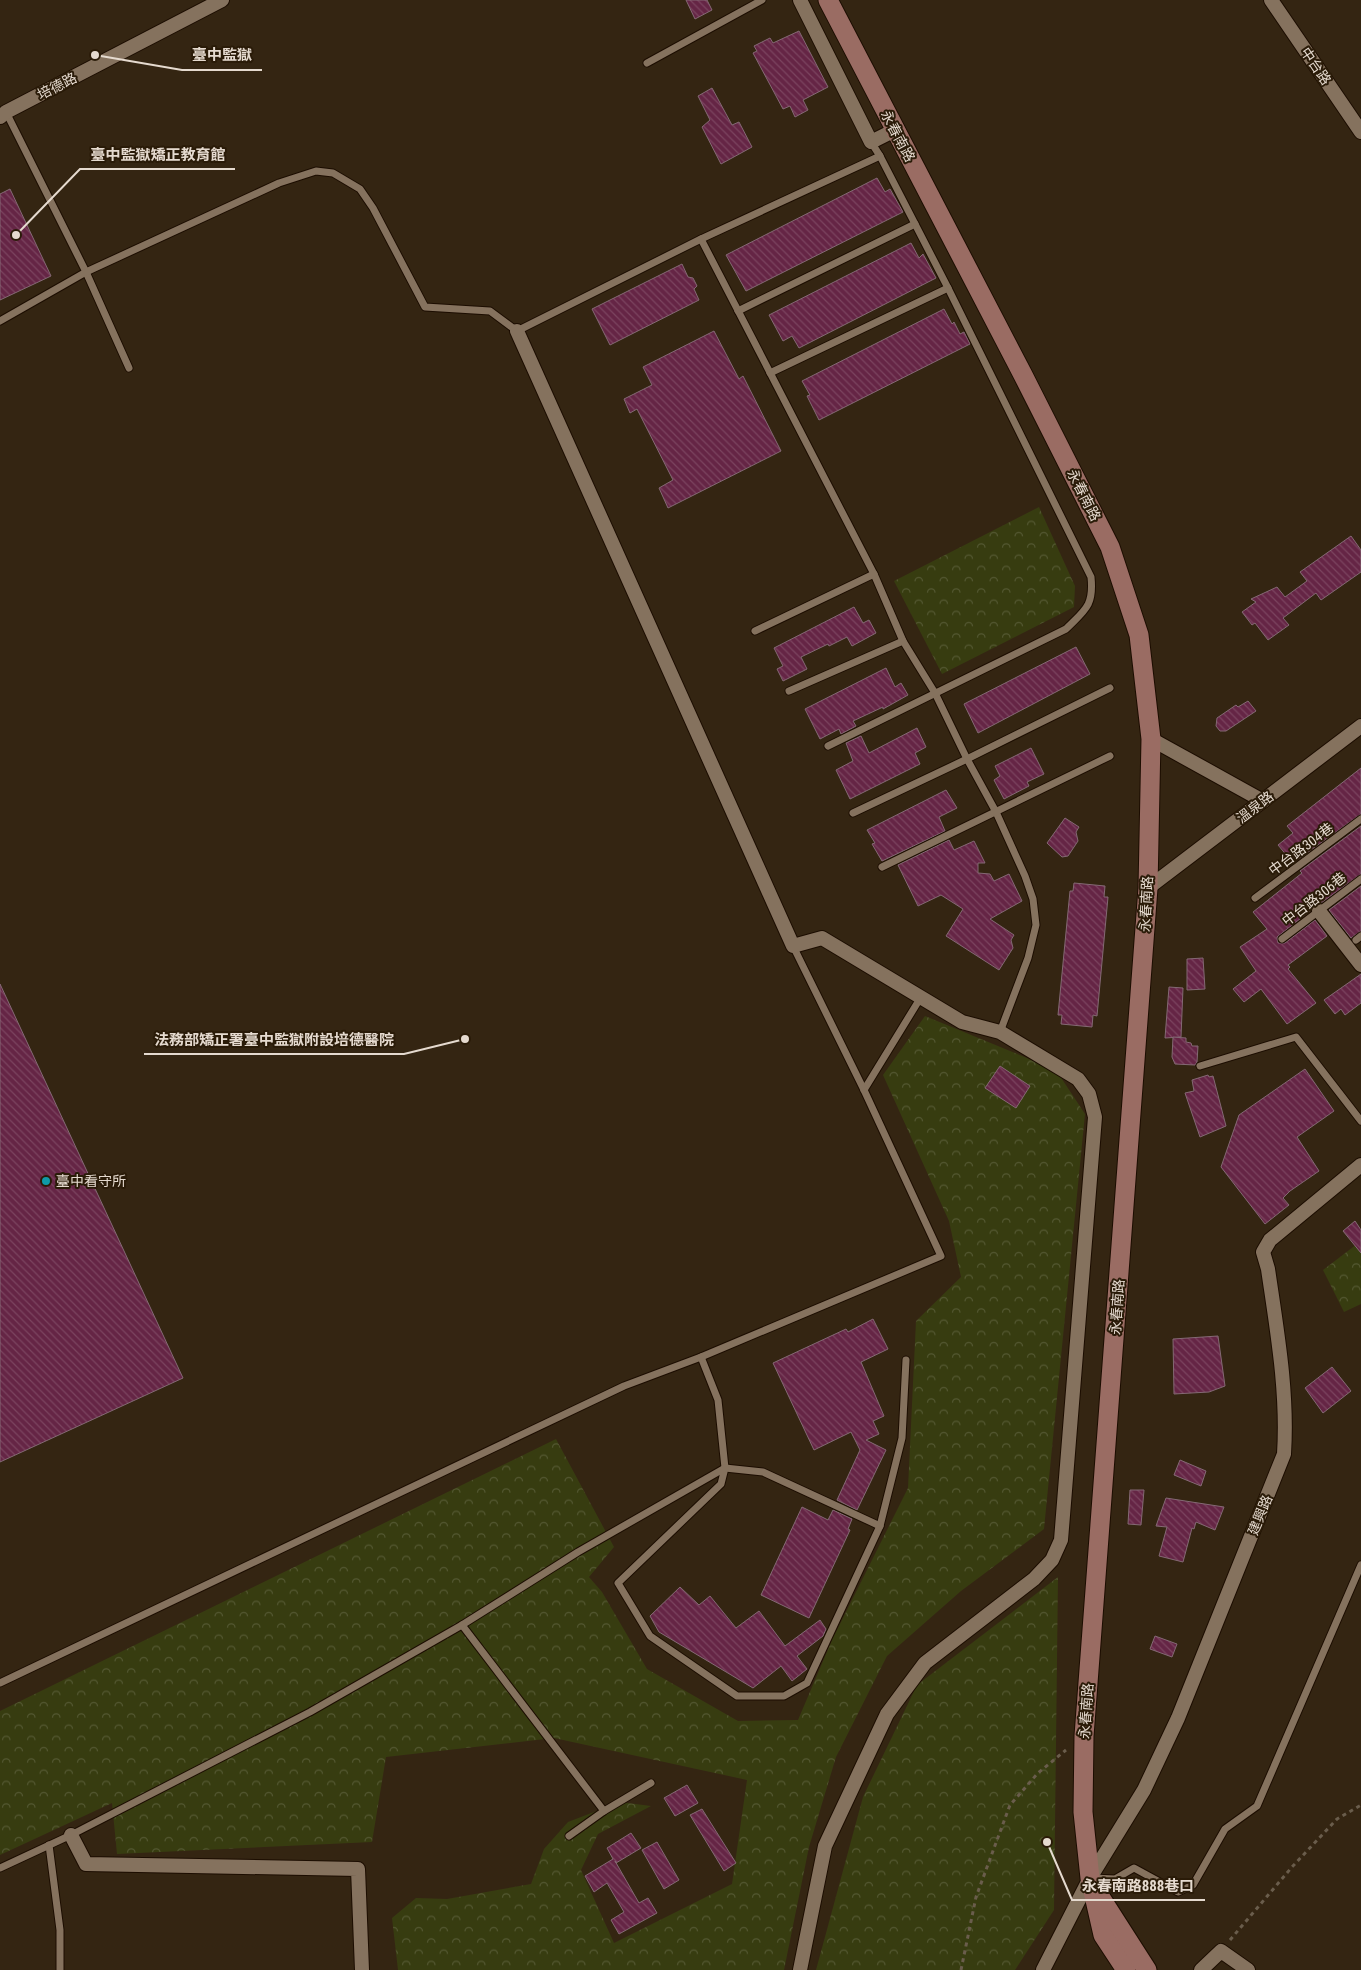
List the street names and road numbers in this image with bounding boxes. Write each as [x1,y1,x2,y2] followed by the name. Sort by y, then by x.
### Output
[1298,44,1334,88] street label: 中台路
[35,69,79,103] street label: 培德路
[878,108,918,164] street label: 永春南路
[1064,466,1104,524] street label: 永春南路
[1233,788,1277,826] street label: 溫泉路
[1266,820,1336,878] street label: 中台路304巷
[1279,869,1349,929] street label: 中台路306巷
[1137,876,1155,932] street label: 永春南路
[1107,1279,1127,1335] street label: 永春南路
[1245,1493,1275,1537] street label: 建興路
[1076,1683,1096,1739] street label: 永春南路

